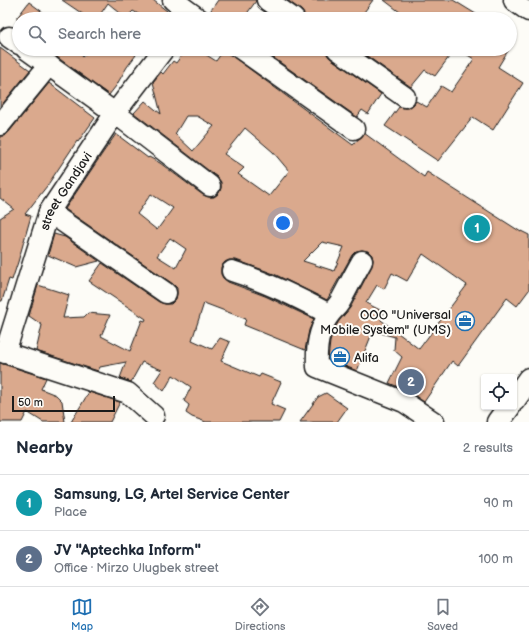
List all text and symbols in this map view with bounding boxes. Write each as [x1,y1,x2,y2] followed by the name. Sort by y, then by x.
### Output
[12,12,517,56] search box
[26,23,48,45] icon: search
[58,25,141,44] text: Search here
[37,149,96,232] street label: street Gandjavi
[273,213,293,233] your location
[464,213,490,243] pin: 1
[320,307,451,338] place label: ООО "Universal Mobile System" (UMS)
[454,310,476,332] office icon: ООО "Universal Mobile System" (UMS)
[329,346,351,368] office icon: Alifa
[354,350,379,366] place label: Alifa
[398,367,424,397] pin: 2
[481,374,517,410] map controls
[481,374,517,410] button: locate
[12,394,115,413] scale bar
[18,396,43,409] text: 50 m
[16,438,73,458] text: Nearby
[463,440,513,456] text: 2 results
[54,485,289,504] text: Samsung, LG, Artel Service Center
[26,495,32,511] text: 1
[484,495,513,511] text: 90 m
[54,504,87,520] text: Place
[54,541,201,560] text: JV "Aptechka Inform"
[25,551,33,567] text: 2
[478,551,513,567] text: 100 m
[54,560,219,576] text: Office · Mirzo Ulugbek street
[71,596,93,633] tab: Map
[235,596,285,633] tab: Directions
[427,596,458,633] tab: Saved

